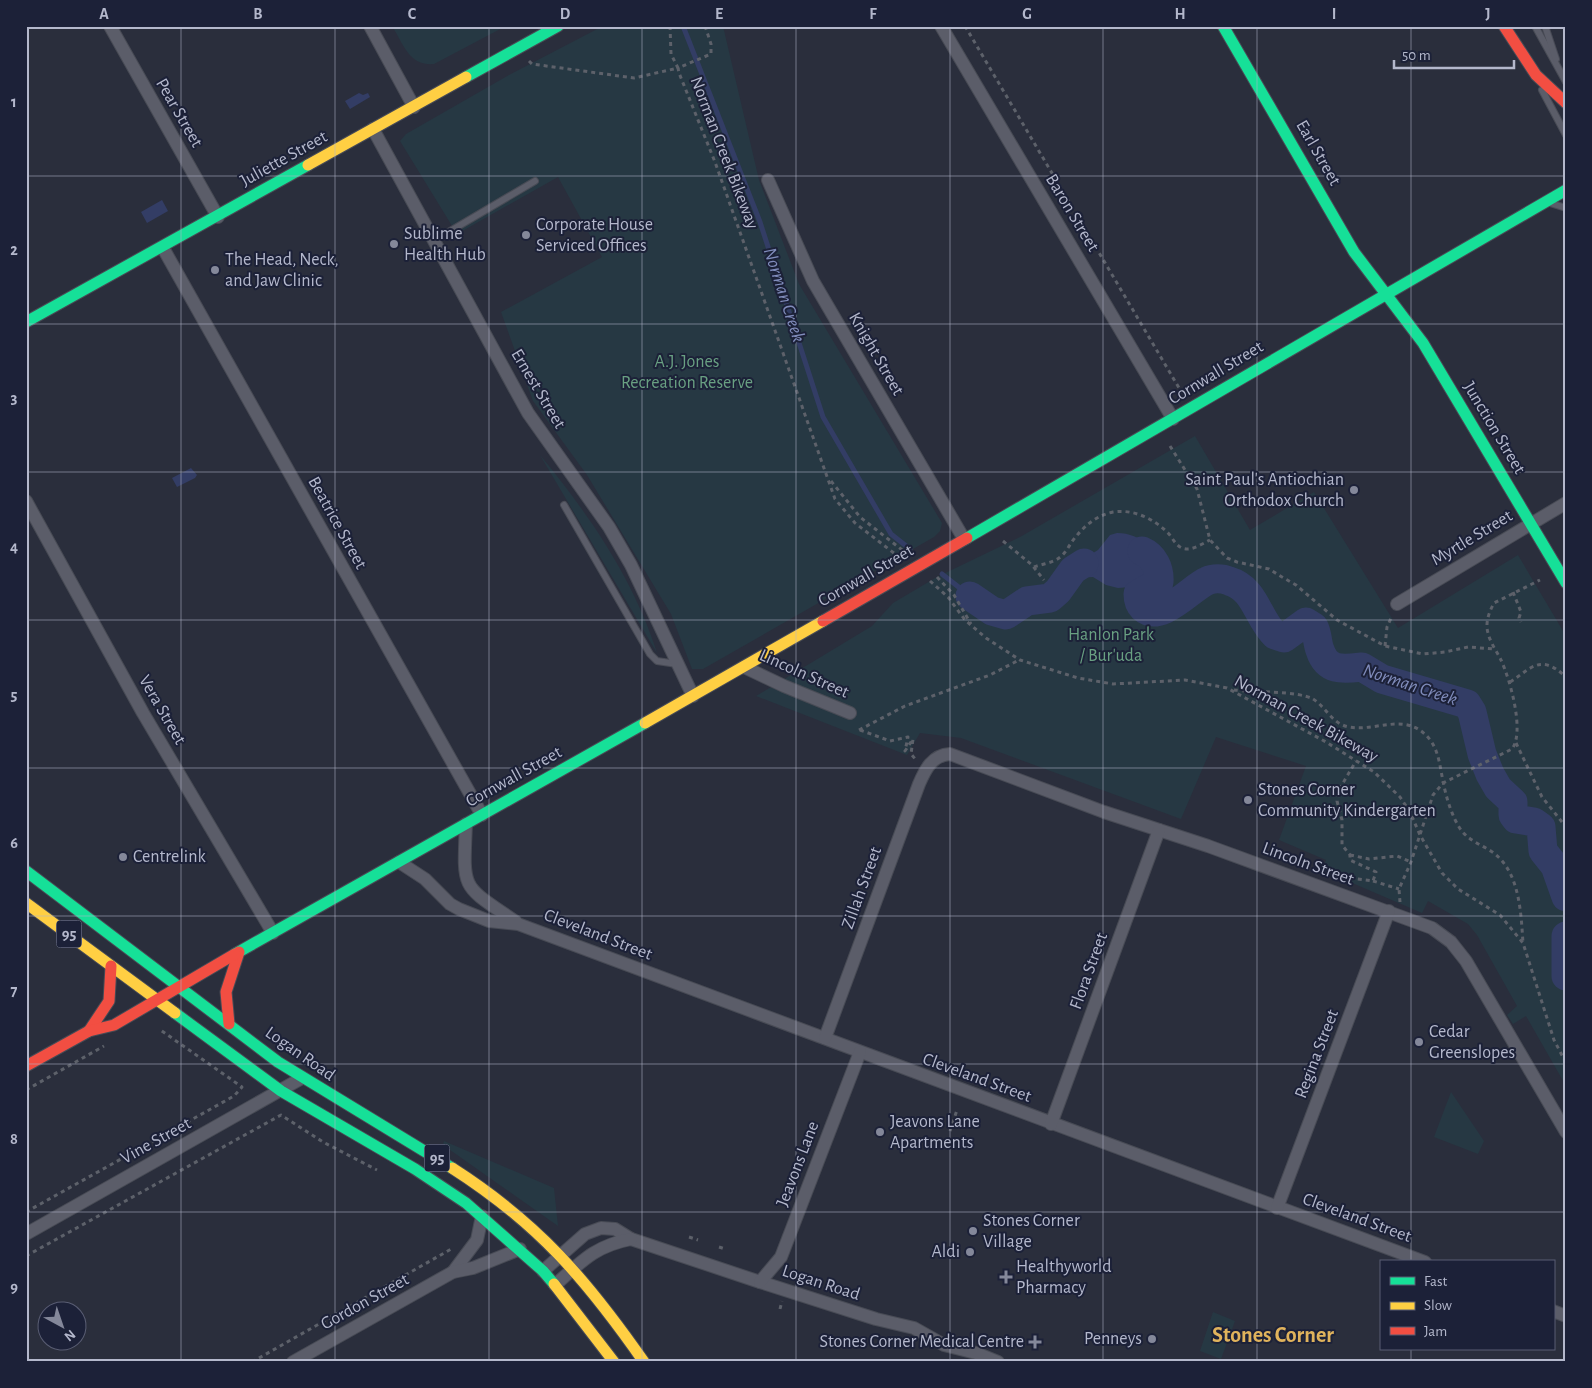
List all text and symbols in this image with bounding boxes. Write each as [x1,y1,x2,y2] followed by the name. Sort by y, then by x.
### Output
[99,6,109,22] text: A
[253,6,263,22] text: B
[408,6,417,22] text: C
[560,6,571,22] text: D
[715,6,723,22] text: E
[869,6,877,22] text: F
[1022,6,1032,22] text: G
[1174,6,1186,22] text: H
[1332,6,1336,22] text: I
[1485,6,1491,22] text: J
[1394,38,1514,70] scale bar
[1402,48,1431,63] text: 50 m
[687,74,761,232] street label: Norman Creek Bikeway
[152,76,206,151] street label: Pear Street
[11,94,17,110] text: 1
[1292,117,1344,189] street label: Earl Street
[237,128,331,190] street label: Juliette Street
[1042,171,1102,255] street label: Baron Street
[536,216,653,255] place label: Corporate House Serviced Offices
[404,225,486,264] place label: Sublime Health Hub
[520,229,532,241] marker: Corporate House Serviced Offices
[388,238,400,250] marker: Sublime Health Hub
[10,242,18,258] text: 2
[760,245,808,345] water label: Norman Creek
[225,251,339,290] place label: The Head, Neck, and Jaw Clinic
[209,264,221,276] marker: The Head, Neck, and Jaw Clinic
[845,309,907,399] street label: Knight Street
[1166,338,1267,408] street label: Cornwall Street
[507,346,569,432] street label: Ernest Street
[621,353,753,392] park label: A.J. Jones Recreation Reserve
[1459,379,1529,477] street label: Junction Street
[11,390,18,406] text: 3
[1185,471,1344,510] place label: Saint Paul's Antiochian Orthodox Church
[304,474,370,572] street label: Beatrice Street
[1348,484,1360,496] marker: Saint Paul's Antiochian Orthodox Church
[1428,507,1516,569] street label: Myrtle Street
[10,539,18,555] text: 4
[815,541,917,610] street label: Cornwall Street
[1068,626,1155,665] park label: Hanlon Park / Bur'uda
[756,646,852,702] street label: Lincoln Street
[1360,661,1460,709] water label: Norman Creek
[135,672,189,748] street label: Vera Street
[1231,672,1381,766] street label: Norman Creek Bikeway
[11,687,18,703] text: 5
[463,743,565,811] street label: Cornwall Street
[1258,781,1436,820] place label: Stones Corner Community Kindergarten
[1242,794,1254,806] marker: Stones Corner Community Kindergarten
[10,835,18,851] text: 6
[1260,839,1356,889] street label: Lincoln Street
[839,844,885,931] street label: Zillah Street
[133,848,207,866] place label: Centrelink
[117,851,129,863] marker: Centrelink
[541,906,655,964] street label: Cleveland Street
[56,921,82,948] road number: 95
[1067,930,1111,1012] street label: Flora Street
[11,983,18,999] text: 7
[1292,1007,1342,1101] street label: Regina Street
[262,1023,338,1085] street label: Logan Road
[1429,1023,1515,1062] place label: Cedar Greenslopes
[1413,1036,1425,1048] marker: Cedar Greenslopes
[920,1050,1034,1106] street label: Cleveland Street
[890,1113,980,1152] place label: Jeavons Lane Apartments
[118,1114,194,1168] street label: Vine Street
[774,1119,822,1209] street label: Jeavons Lane
[874,1126,886,1138] marker: Jeavons Lane Apartments
[10,1131,18,1147] text: 8
[424,1144,450,1172] road number: 95
[1300,1190,1414,1246] street label: Cleveland Street
[983,1212,1080,1251] place label: Stones Corner Village
[967,1225,979,1237] marker: Stones Corner Village
[931,1243,960,1261] place label: Aldi
[964,1246,976,1258] marker: Aldi
[1016,1258,1112,1297] place label: Healthyworld Pharmacy
[1380,1260,1554,1350] legend
[780,1262,862,1304] street label: Logan Road
[318,1270,412,1334] street label: Gordon Street
[1000,1271,1012,1283] marker: Healthyworld Pharmacy
[1424,1274,1448,1289] text: Fast
[10,1279,18,1295] text: 9
[1424,1298,1452,1313] text: Slow
[38,1300,88,1350] north arrow
[1212,1324,1334,1346] district label: Stones Corner
[1424,1324,1447,1339] text: Jam
[61,1327,78,1344] text: N
[1084,1330,1142,1348] place label: Penneys
[820,1333,1024,1351] place label: Stones Corner Medical Centre
[1146,1333,1158,1345] marker: Penneys
[1028,1335,1042,1349] marker: Stones Corner Medical Centre

